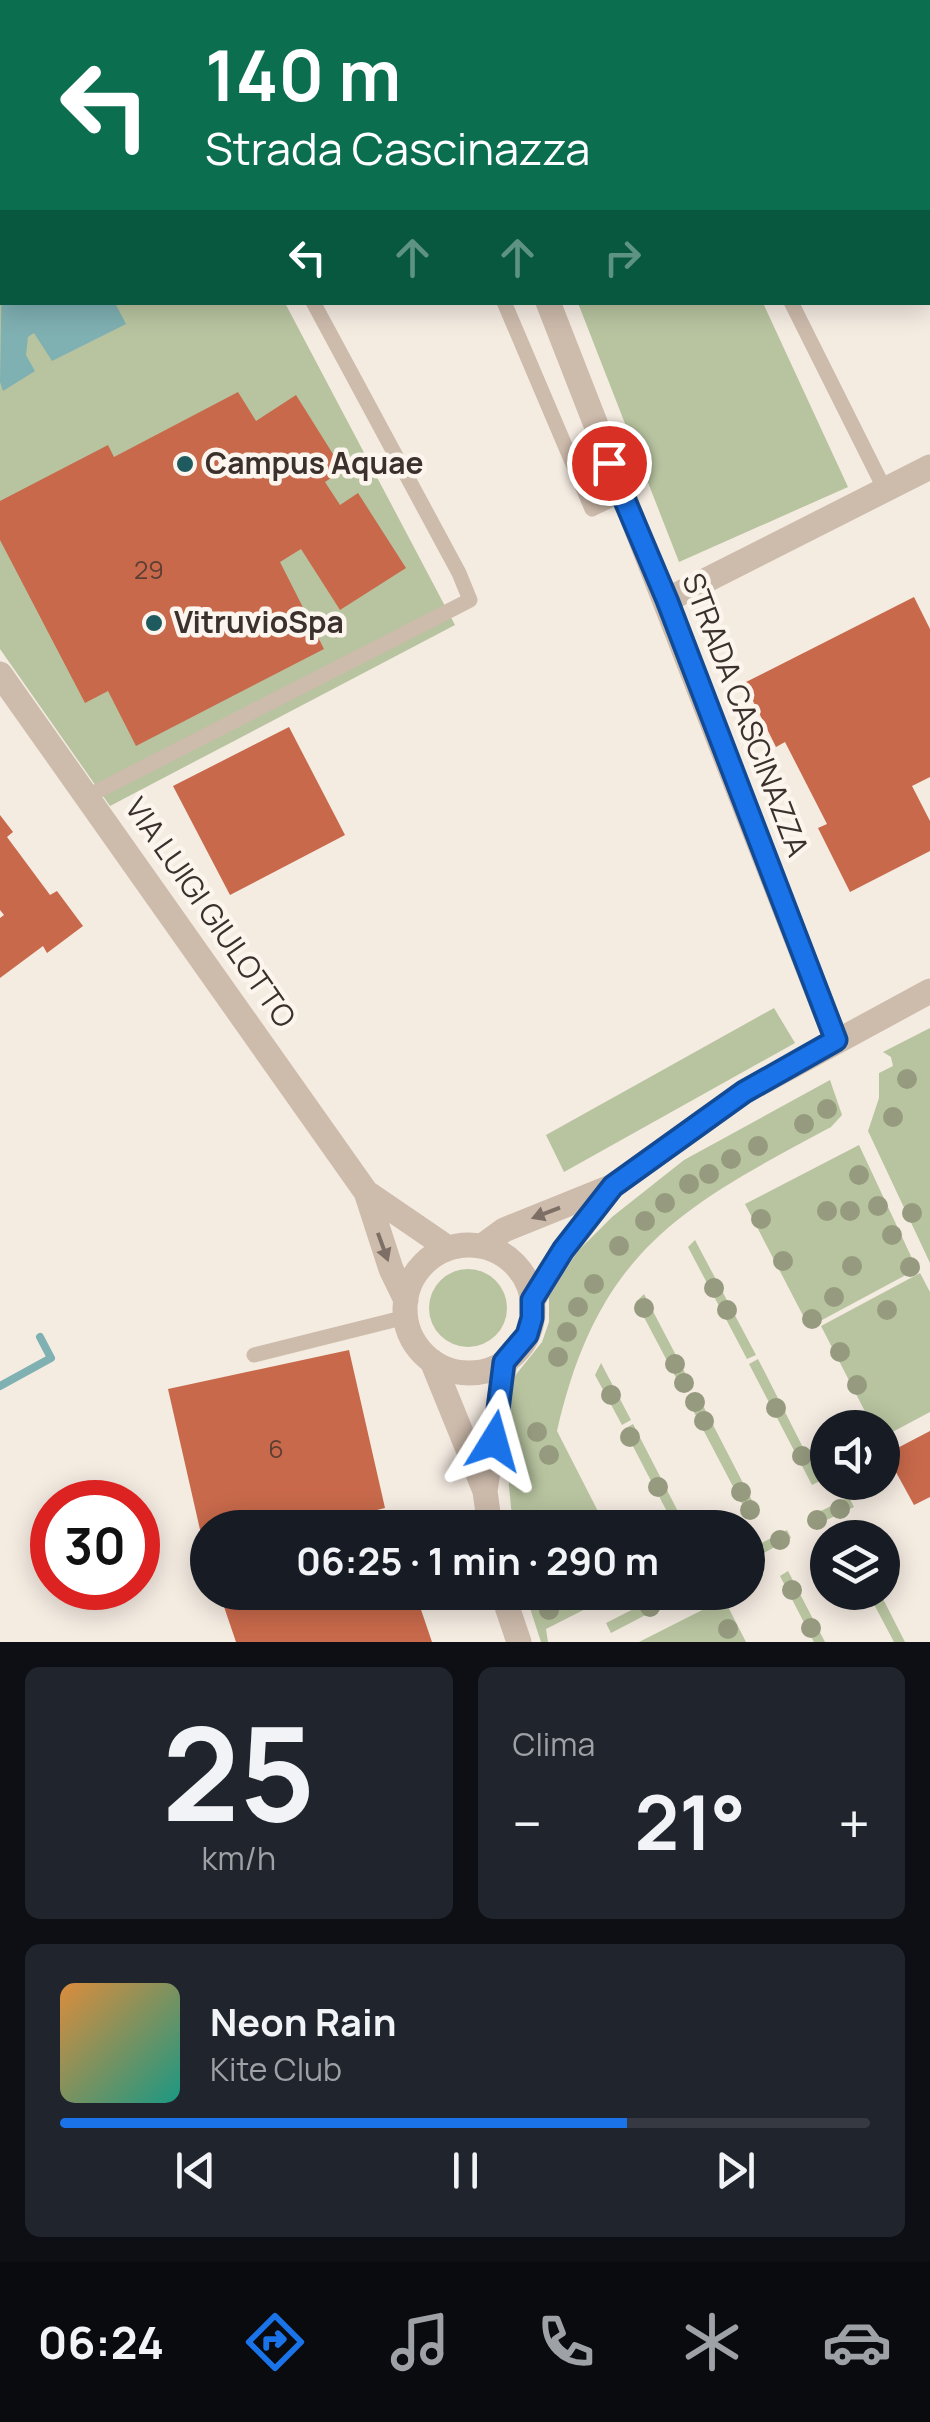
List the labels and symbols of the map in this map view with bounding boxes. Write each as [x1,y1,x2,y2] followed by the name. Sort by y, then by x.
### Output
[567,421,652,506] pin
[205,442,424,483] place label: Campus Aquae
[174,453,196,475] marker: Campus Aquae
[134,552,164,587] house number: 29
[673,567,819,862] street label: STRADA CASCINAZZA
[174,601,344,642] place label: VitruvioSpa
[143,612,165,634] marker: VitruvioSpa
[116,789,306,1035] street label: VIA LUIGI GIULOTTO
[531,1206,561,1221] one-way arrow
[376,1232,391,1262] one-way arrow
[442,1389,546,1493] position arrow
[268,1431,284,1466] house number: 6
[30,1480,160,1610] speed limit sign: 30

